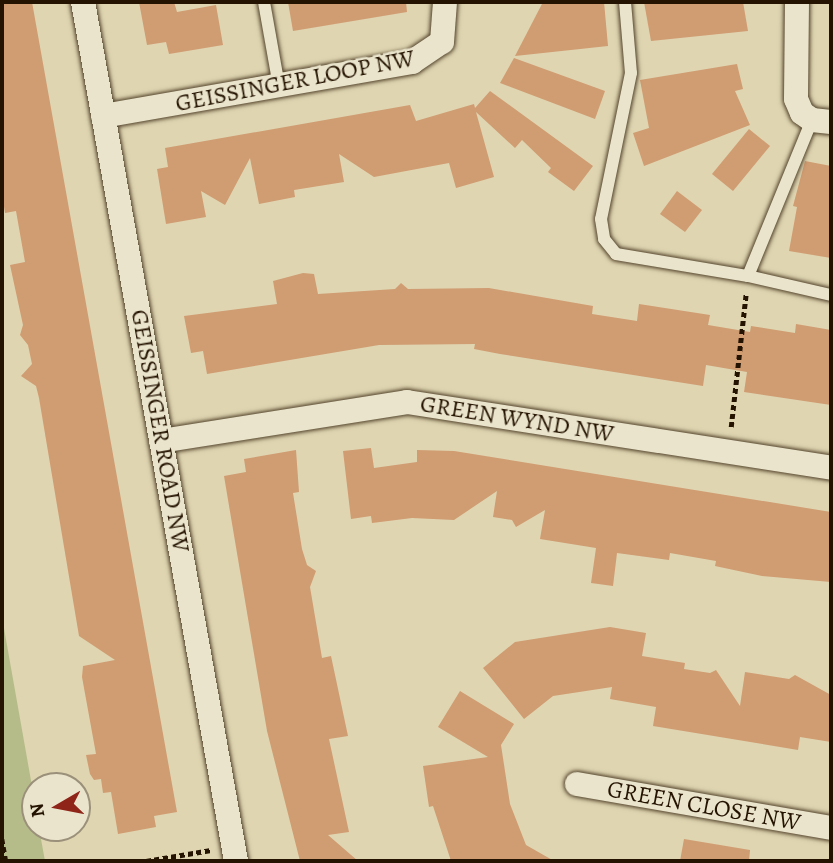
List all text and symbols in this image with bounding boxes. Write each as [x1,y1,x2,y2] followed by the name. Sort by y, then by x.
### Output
[173,44,417,118] street label: GEISSINGER LOOP NW
[124,307,196,555] street label: GEISSINGER ROAD NW
[418,389,616,449] street label: GREEN WYND NW
[21,772,91,842] north arrow
[605,775,803,837] street label: GREEN CLOSE NW
[23,801,51,819] text: N

